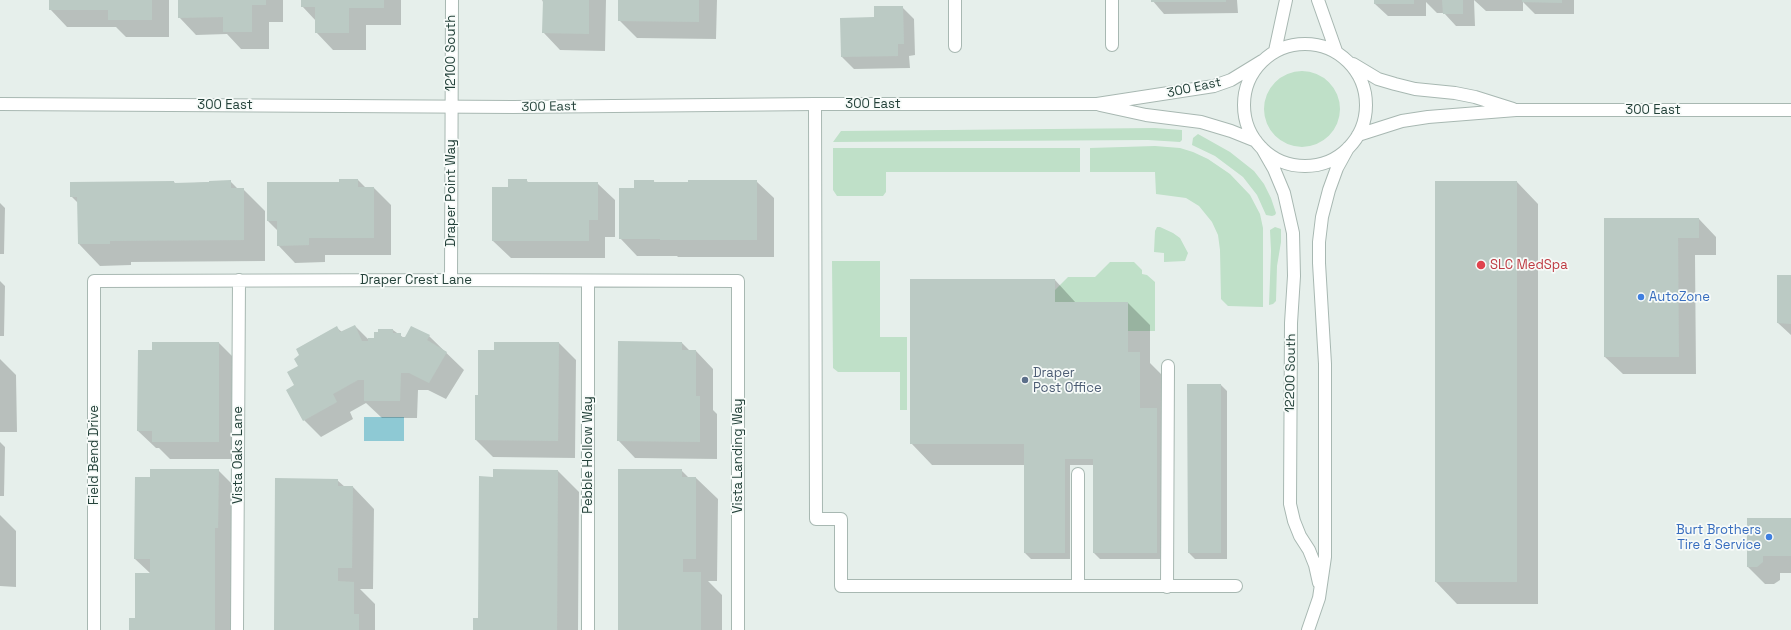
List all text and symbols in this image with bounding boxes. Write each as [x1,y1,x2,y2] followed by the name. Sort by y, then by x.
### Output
[443,15,459,91] street label: 12100 South
[1165,75,1223,101] street label: 300 East
[845,96,901,112] street label: 300 East
[197,97,253,113] street label: 300 East
[521,99,577,115] street label: 300 East
[1625,102,1681,118] street label: 300 East
[443,139,459,247] street label: Draper Point Way
[1490,257,1568,273] place label: SLC MedSpa
[1475,259,1487,271] marker: SLC MedSpa
[360,272,472,288] street label: Draper Crest Lane
[1649,289,1710,305] place label: AutoZone
[1636,292,1646,302] marker: AutoZone
[1283,333,1299,413] street label: 12200 South
[1033,365,1102,396] place label: Draper Post Office
[1020,375,1030,385] marker: Draper Post Office
[580,396,596,514] street label: Pebble Hollow Way
[730,399,746,513] street label: Vista Landing Way
[86,405,102,505] street label: Field Bend Drive
[230,406,246,504] street label: Vista Oaks Lane
[1676,522,1761,553] place label: Burt Brothers Tire & Service
[1764,532,1774,542] marker: Burt Brothers Tire & Service

